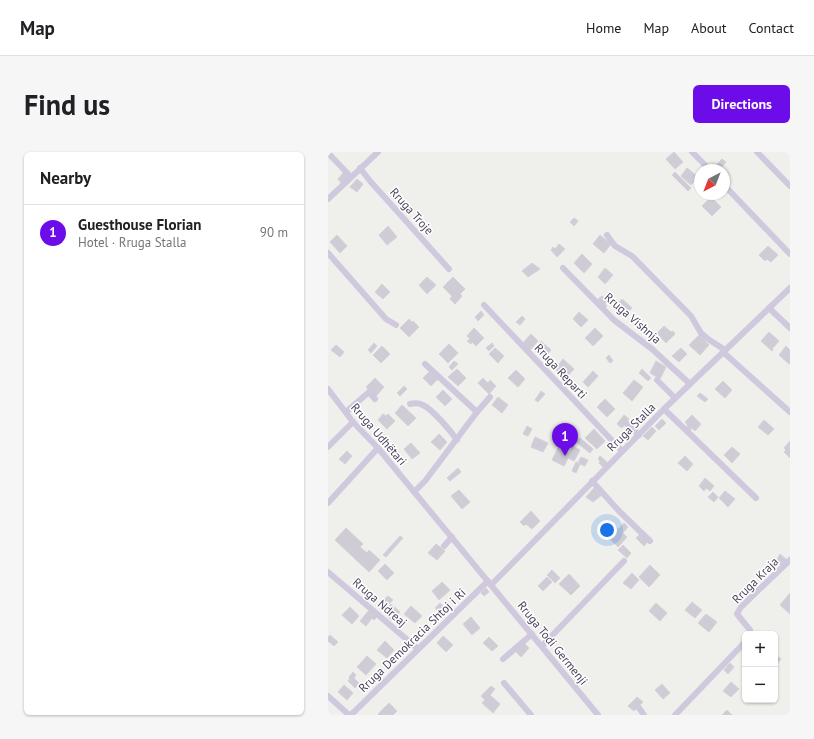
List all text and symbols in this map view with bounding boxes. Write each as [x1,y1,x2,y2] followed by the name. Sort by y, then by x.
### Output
[20,16,55,40] text: Map
[586,19,621,37] text: Home
[643,19,669,37] text: Map
[691,19,727,37] text: About
[749,19,794,37] text: Contact
[693,85,790,123] button: Directions
[24,86,110,123] text: Find us
[694,164,730,200] north arrow
[40,167,91,189] text: Nearby
[387,184,437,238] street label: Rruga Troje
[78,215,201,234] text: Guesthouse Florian
[49,224,57,241] text: 1
[260,224,288,241] text: 90 m
[78,234,187,251] text: Hotel · Rruga Stalla
[602,289,664,347] street label: Rruga Vishnja
[532,340,590,402] street label: Rruga Reparti
[348,400,410,468] street label: Rruga Udhëtari
[604,400,658,454] street label: Rruga Stalla
[552,423,578,456] pin: 1
[597,520,617,540] your location
[729,554,781,606] street label: Rruga Kraja
[350,574,410,630] street label: Rruga Ndreaj
[355,585,469,695] street label: Rruga Demokracia Shtoj i Ri
[515,598,591,688] street label: Rruga Todi Germenji
[742,631,778,703] map controls
[742,631,778,667] button: +
[742,667,778,703] button: −

